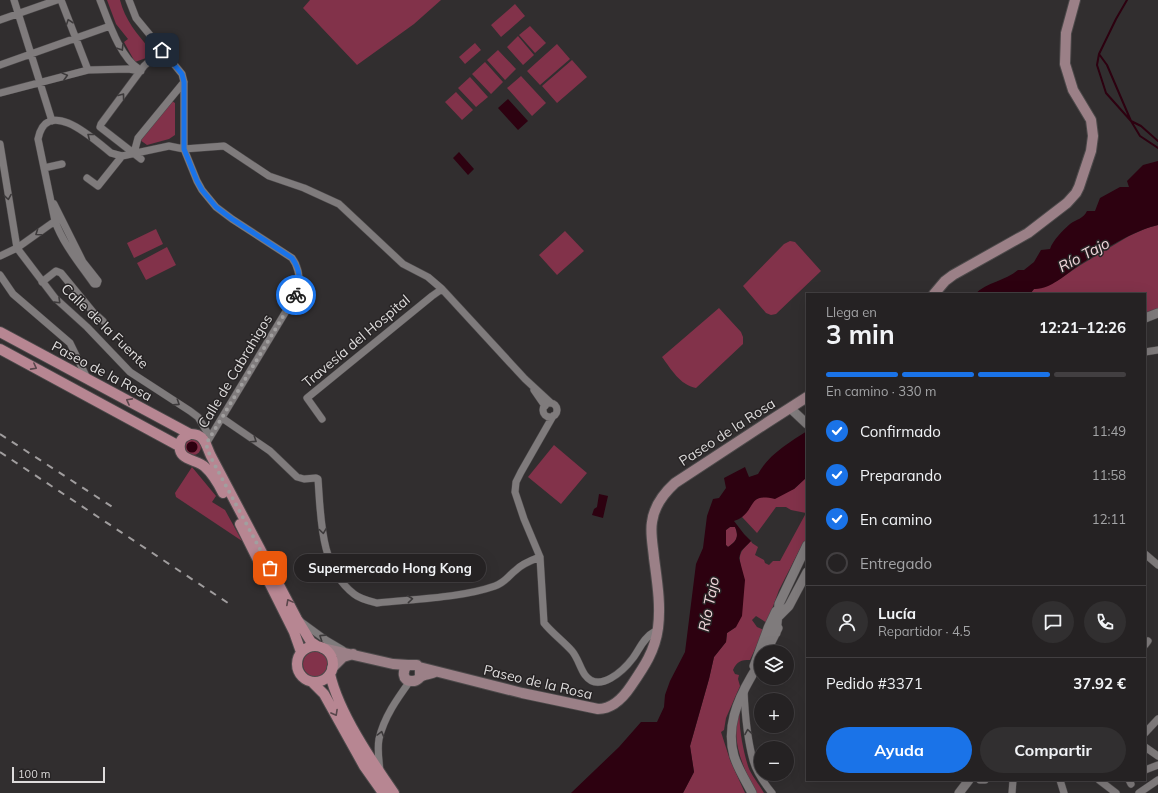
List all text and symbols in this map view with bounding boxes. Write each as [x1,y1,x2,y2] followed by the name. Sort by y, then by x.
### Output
[66,19,74,26] one-way arrow
[145,33,179,67] pin
[151,39,173,61] icon: home
[117,44,124,51] one-way arrow
[62,73,68,81] one-way arrow
[117,94,124,101] one-way arrow
[87,134,94,141] one-way arrow
[4,194,12,200] one-way arrow
[35,228,42,235] one-way arrow
[1055,233,1113,276] water label: Río Tajo
[276,275,316,315] courier
[57,280,153,372] street label: Calle de la Fuente
[285,284,307,306] icon: bike
[298,291,414,391] street label: Travesía del Hospital
[53,296,61,303] one-way arrow
[826,304,877,320] text: Llega en
[194,311,276,431] street label: Calle de Cabrahigos
[826,318,895,351] text: 3 min
[1039,318,1126,337] text: 12:21–12:26
[49,337,155,405] street label: Paseo de la Rosa
[30,362,38,370] one-way arrow
[826,383,936,399] text: En camino · 330 m
[675,394,779,470] street label: Paseo de la Rosa
[126,398,133,406] one-way arrow
[173,398,180,405] one-way arrow
[826,420,848,442] icon: check
[860,422,941,441] text: Confirmado
[1092,423,1126,439] text: 11:49
[250,435,257,442] one-way arrow
[826,464,848,486] icon: check
[860,466,942,485] text: Preparando
[1092,467,1126,483] text: 11:58
[826,508,848,530] icon: check
[860,510,932,529] text: En camino
[1092,511,1126,527] text: 12:11
[318,528,327,534] one-way arrow
[253,551,287,585] pin
[294,554,486,582] callout: Supermercado Hong Kong
[860,554,932,573] text: Entregado
[259,557,281,579] icon: bag
[308,560,472,576] text: Supermercado Hong Kong
[694,574,723,633] water label: Río Tajo
[407,595,413,604] one-way arrow
[286,599,293,607] one-way arrow
[826,601,868,643] button: person
[1032,601,1074,643] button: chat
[1084,601,1126,643] button: phone
[878,604,916,623] text: Lucía
[878,623,971,639] text: Repartidor · 4.5
[319,634,326,642] one-way arrow
[754,645,794,781] map controls
[754,645,794,685] button: layers
[482,661,594,703] street label: Paseo de la Rosa
[826,674,923,693] text: Pedido #3371
[1073,674,1126,693] text: 37.92 €
[754,693,794,733] button: +
[330,709,338,716] one-way arrow
[826,727,972,773] button: Ayuda
[980,727,1126,773] button: Compartir
[744,729,753,735] one-way arrow
[376,731,385,738] one-way arrow
[754,741,794,781] button: −
[12,765,105,784] scale bar
[18,767,50,781] text: 100 m

